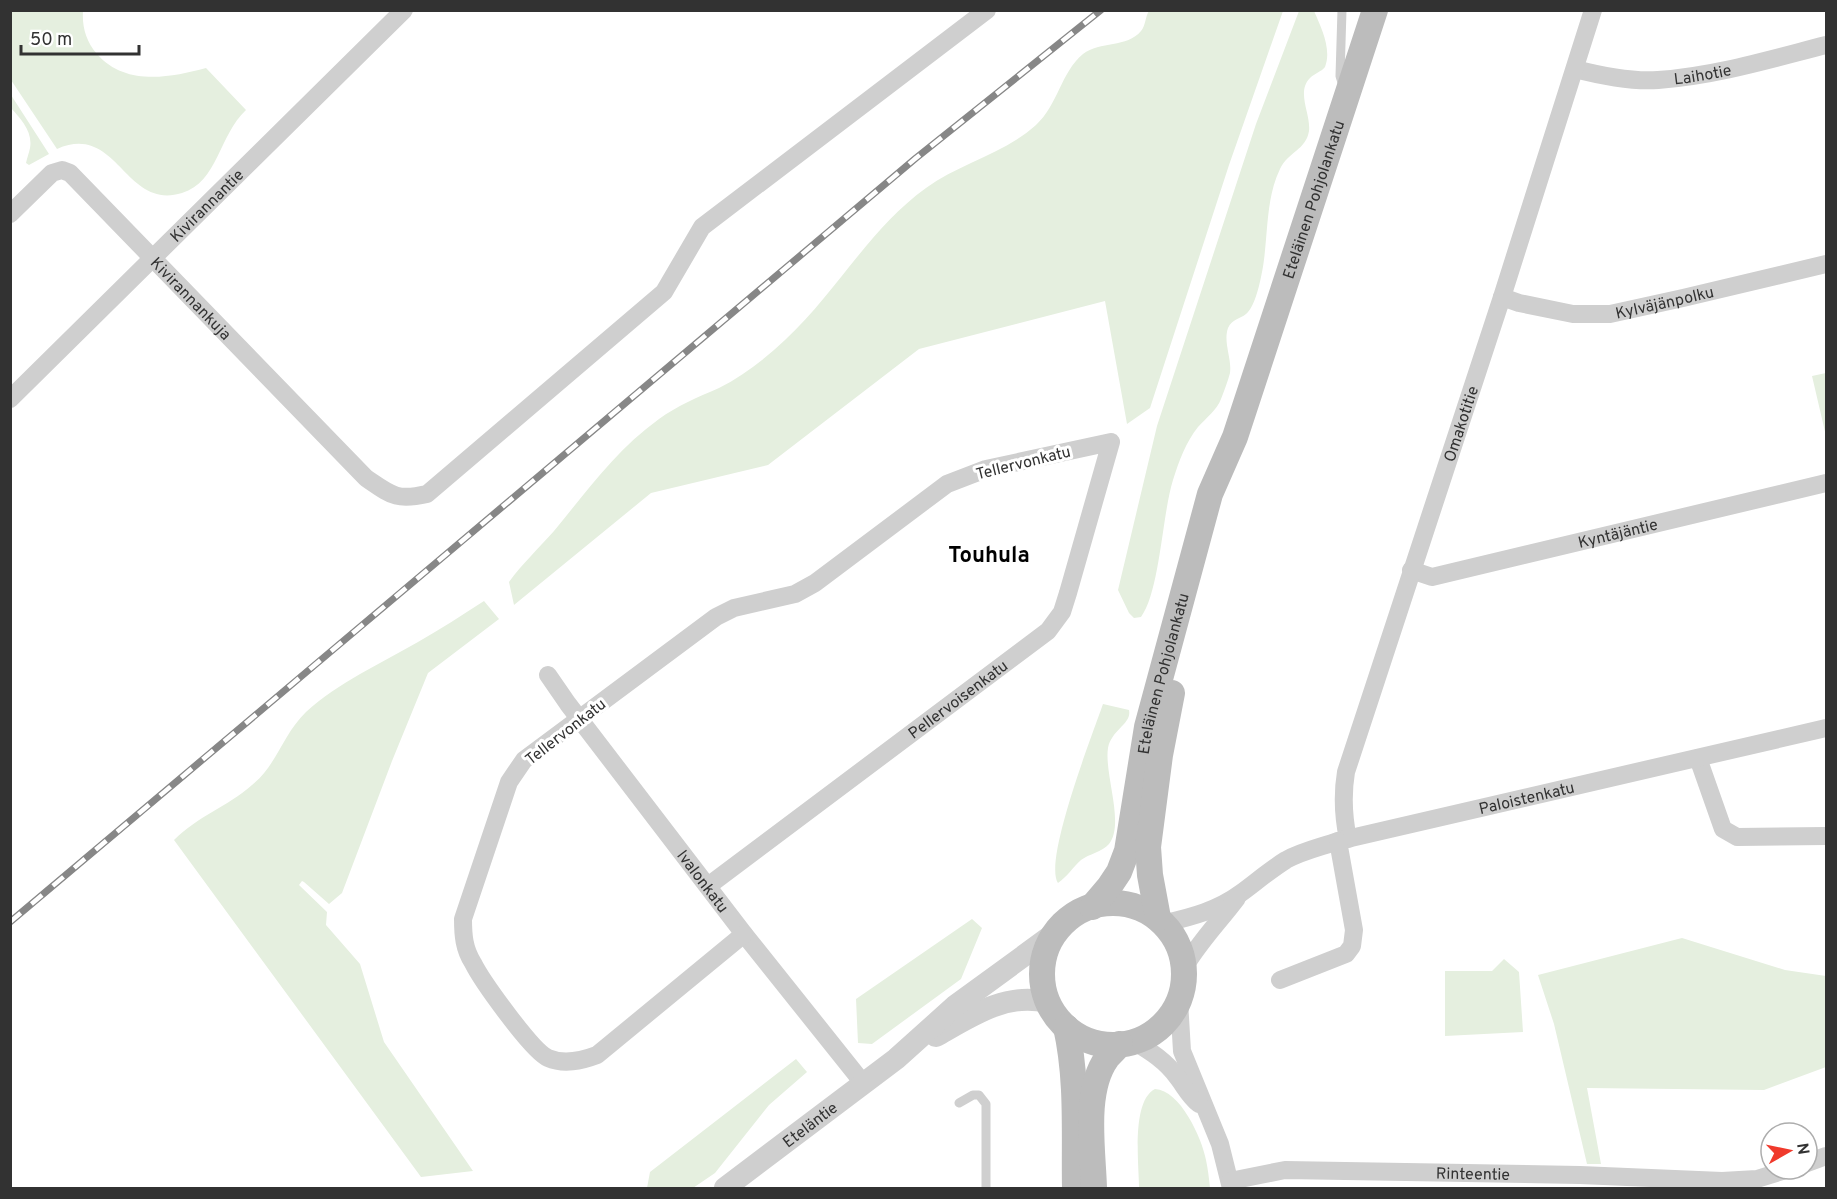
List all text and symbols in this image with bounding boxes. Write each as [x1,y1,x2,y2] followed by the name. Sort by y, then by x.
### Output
[21,18,140,56] scale bar
[30,29,72,52] text: 50 m
[1673,61,1733,90] street label: Laihotie
[1279,118,1350,282] street label: Eteläinen Pohjolankatu
[167,166,249,247] street label: Kivirannantie
[145,254,235,345] street label: Kivirannankuja
[1614,283,1716,325] street label: Kylväjänpolku
[1440,384,1484,465] street label: Omakotitie
[974,443,1073,485] street label: Tellervonkatu
[1576,515,1660,554] street label: Kyntäjäntie
[948,543,1030,570] district label: Touhula
[1135,591,1195,756] street label: Eteläinen Pohjolankatu
[905,657,1013,744] street label: Pellervoisenkatu
[522,695,611,770] street label: Tellervonkatu
[1477,779,1577,820] street label: Paloistenkatu
[671,847,732,918] street label: Ivalonkatu
[779,1099,842,1153] street label: Eteläntie
[1759,1121,1819,1181] north arrow
[1791,1142,1813,1156] text: N
[1436,1165,1510,1186] street label: Rinteentie

